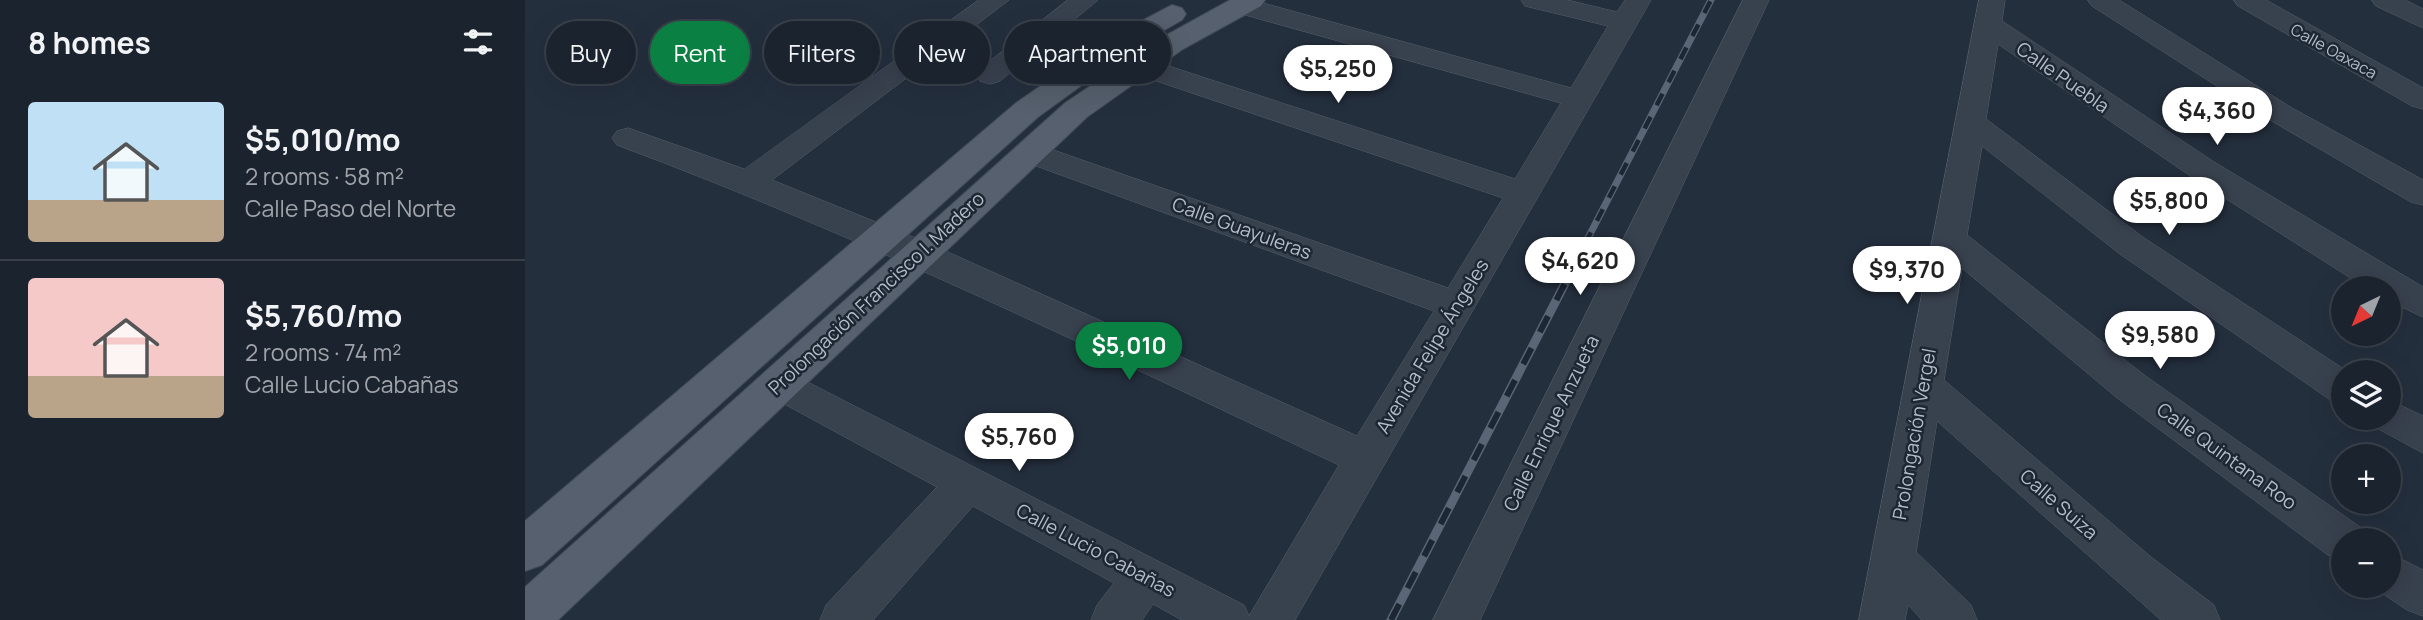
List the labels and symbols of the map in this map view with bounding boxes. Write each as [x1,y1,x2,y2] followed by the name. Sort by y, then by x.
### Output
[2287,18,2381,84] street label: Calle Oaxaca
[2011,35,2115,119] street label: Calle Puebla
[1281,46,1395,105] pin: $5,250
[2160,88,2274,147] pin: $4,360
[2112,177,2226,237] pin: $5,800
[762,186,990,400] street label: Prolongación Francisco I. Madero
[1169,191,1315,265] street label: Calle Guayuleras
[1523,238,1637,297] pin: $4,620
[1850,246,1964,306] pin: $9,370
[1370,254,1494,438] street label: Avenida Felipe Ángeles
[2331,276,2401,346] north arrow
[2103,312,2217,371] pin: $9,580
[1072,322,1186,382] pin: $5,010
[1497,331,1605,515] street label: Calle Enrique Anzueta
[1886,346,1942,522] street label: Prolongación Vergel
[2152,396,2302,516] street label: Calle Quintana Roo
[962,414,1076,473] pin: $5,760
[2014,463,2104,545] street label: Calle Suiza
[1012,497,1180,603] street label: Calle Lucio Cabañas

